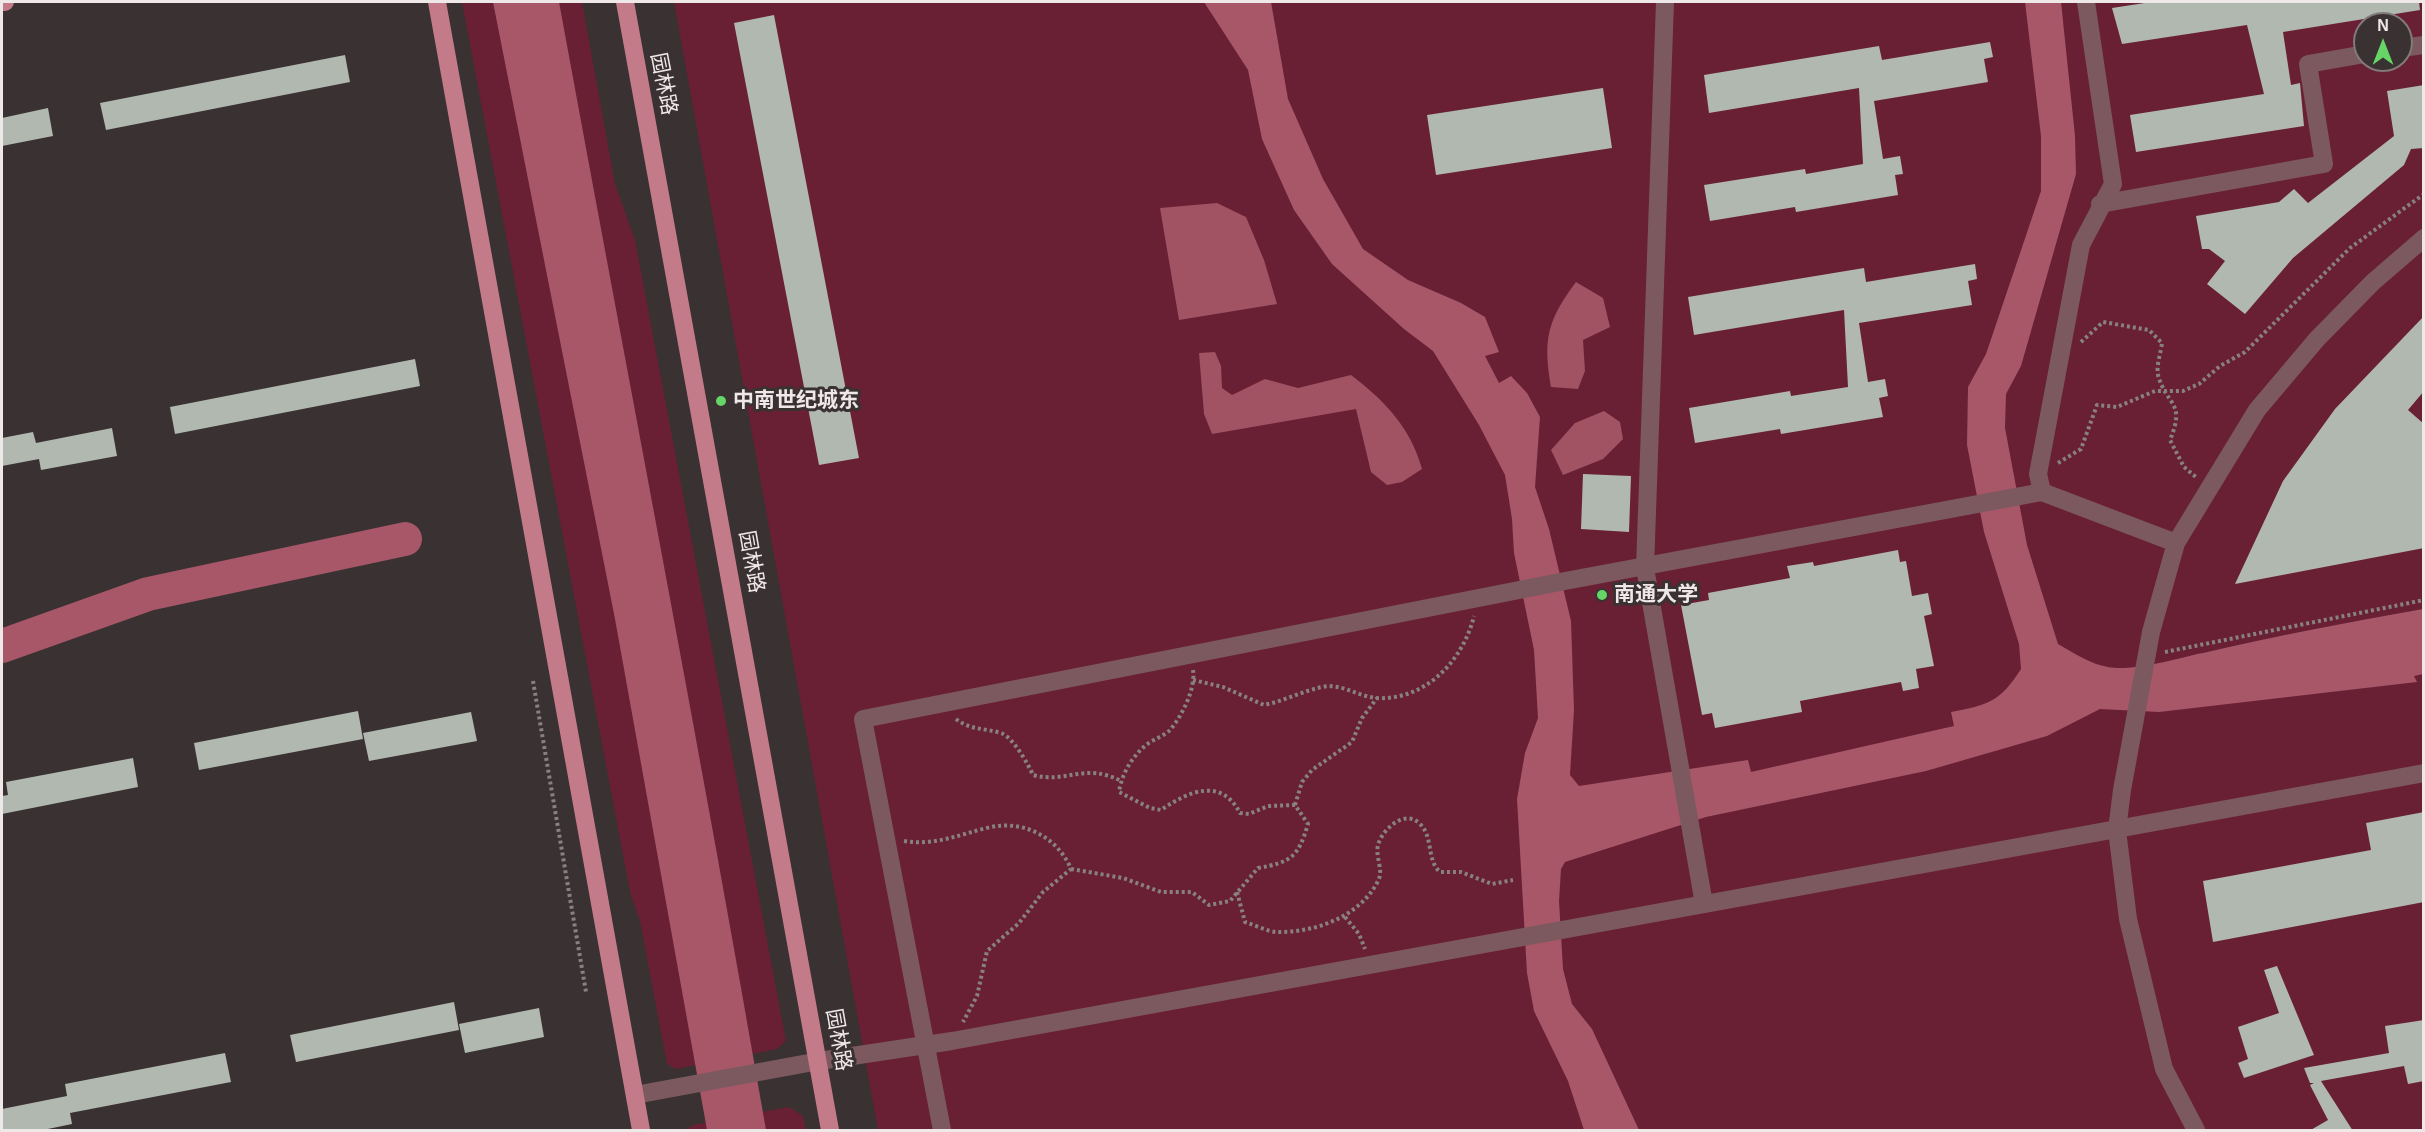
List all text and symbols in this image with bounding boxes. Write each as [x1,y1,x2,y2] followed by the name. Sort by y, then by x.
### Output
[2353,12,2413,72] north arrow
[2377,17,2389,34] text: N
[645,51,681,117] street label: 园林路
[733,388,859,414] place label: 中南世纪城东
[714,394,728,408] marker: 中南世纪城东
[733,529,769,595] street label: 园林路
[1614,582,1698,608] place label: 南通大学
[1595,588,1609,602] marker: 南通大学
[820,1007,856,1073] street label: 园林路

